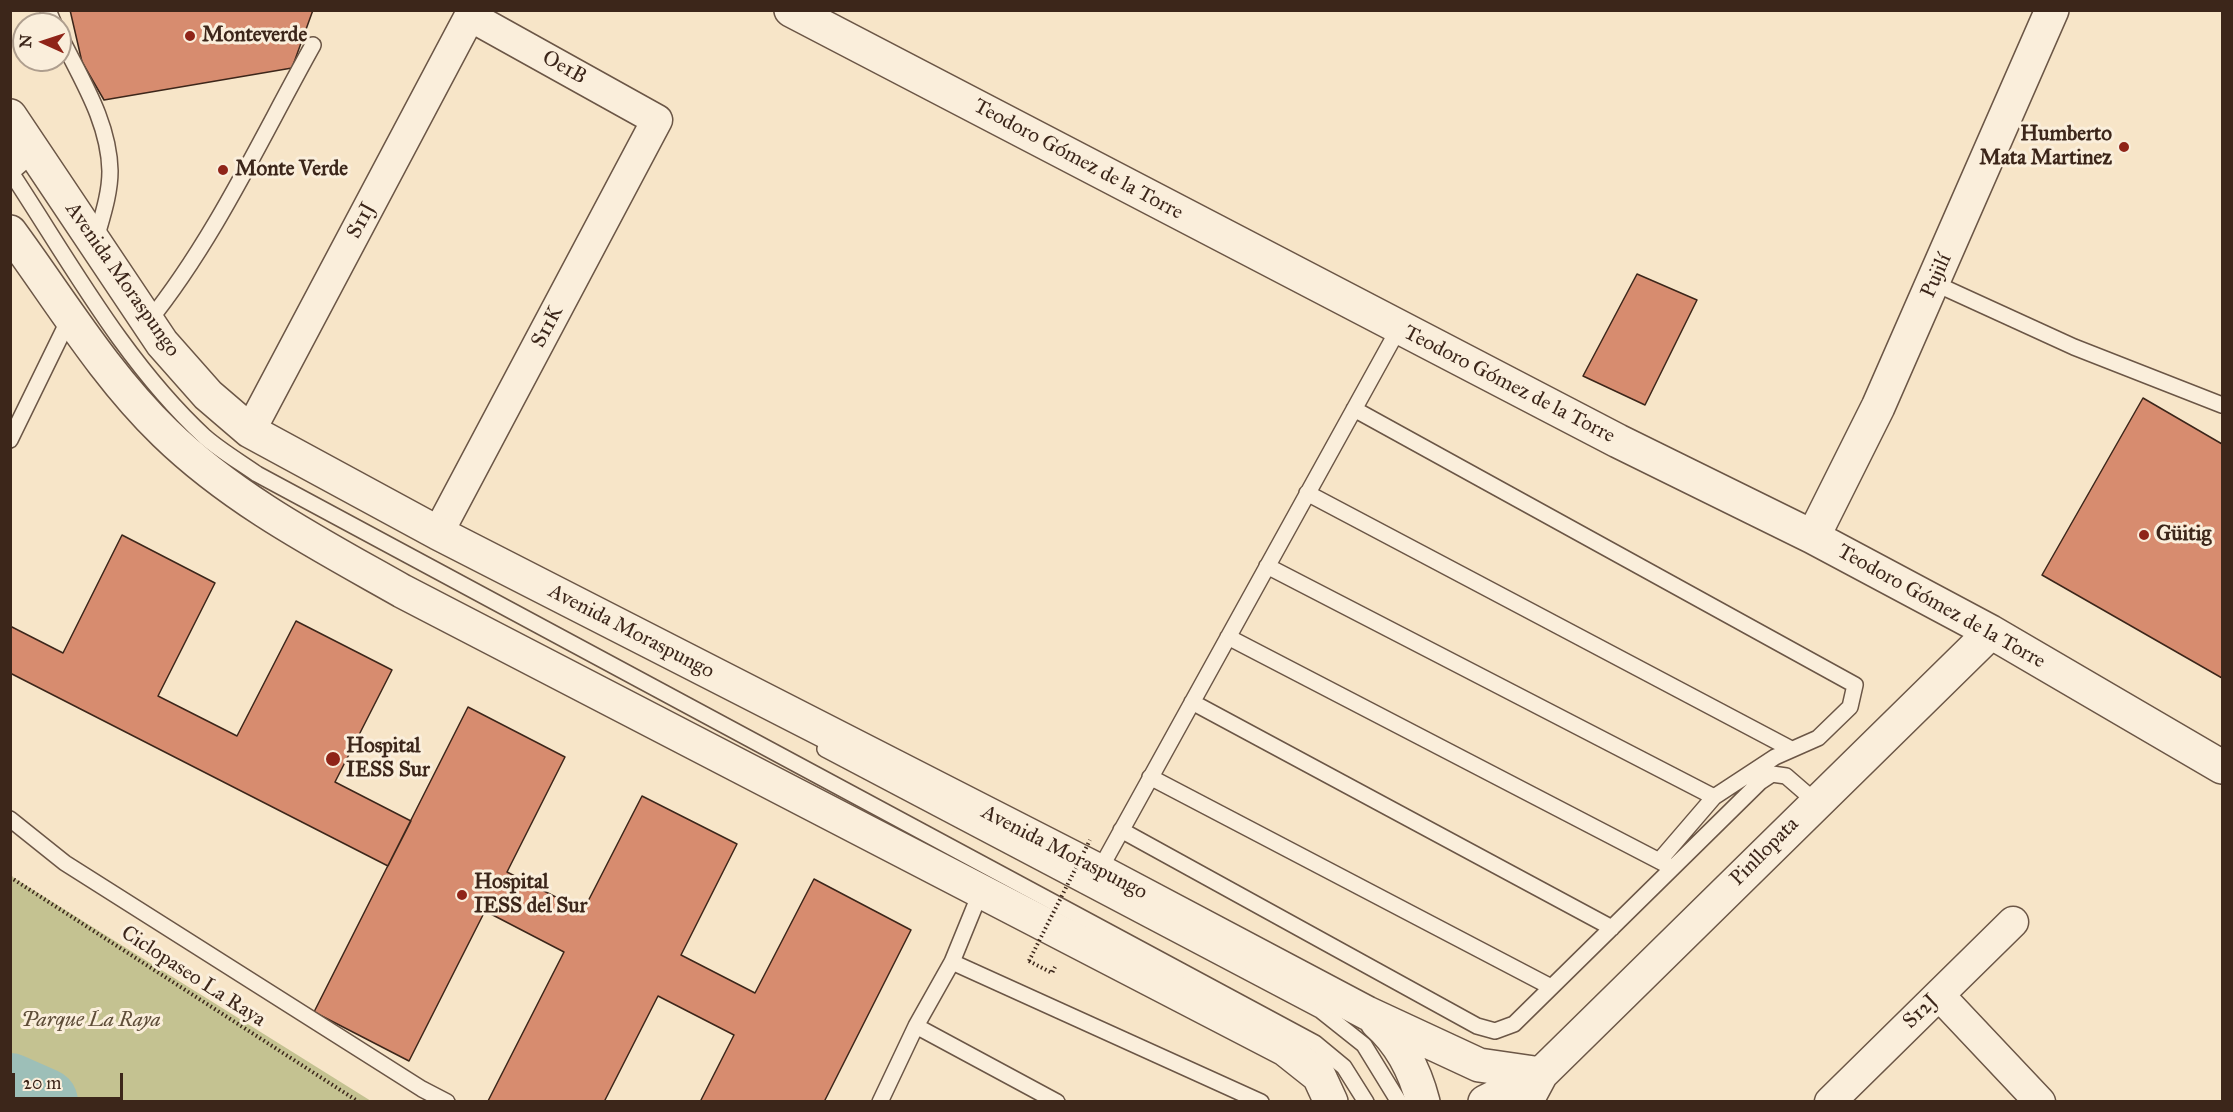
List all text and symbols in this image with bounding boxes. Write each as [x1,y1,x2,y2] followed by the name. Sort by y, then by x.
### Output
[12,12,72,72] north arrow
[202,23,307,49] place label: Monteverde
[183,29,197,43] marker: Monteverde
[16,34,35,48] text: N
[537,46,591,90] street label: Oe1B
[969,94,1187,226] street label: Teodoro Gómez de la Torre
[1979,122,2112,172] place label: Humberto Mata Martinez
[2117,140,2131,154] marker: Humberto Mata Martinez
[235,157,348,183] place label: Monte Verde
[216,163,230,177] marker: Monte Verde
[59,198,185,362] street label: Avenida Moraspungo
[342,199,382,243] street label: S11J
[1916,250,1958,302] street label: Pujilí
[527,302,569,352] street label: S11K
[1399,321,1619,449] street label: Teodoro Gómez de la Torre
[2156,522,2211,548] place label: Güitig
[2137,528,2151,542] marker: Güitig
[1833,539,2049,675] street label: Teodoro Gómez de la Torre
[544,579,718,685] street label: Avenida Moraspungo
[346,734,430,784] place label: Hospital IESS Sur
[324,750,342,768] marker: Hospital IESS Sur
[977,800,1151,906] street label: Avenida Moraspungo
[1725,812,1805,892] street label: Pinllopata
[474,870,587,920] place label: Hospital IESS del Sur
[455,888,469,902] marker: Hospital IESS del Sur
[116,921,270,1033] street label: Ciclopaseo La Raya
[1898,989,1944,1035] street label: S12J
[21,1008,161,1034] park label: Parque La Raya
[15,1061,126,1099] scale bar
[23,1072,61,1094] text: 20 m

